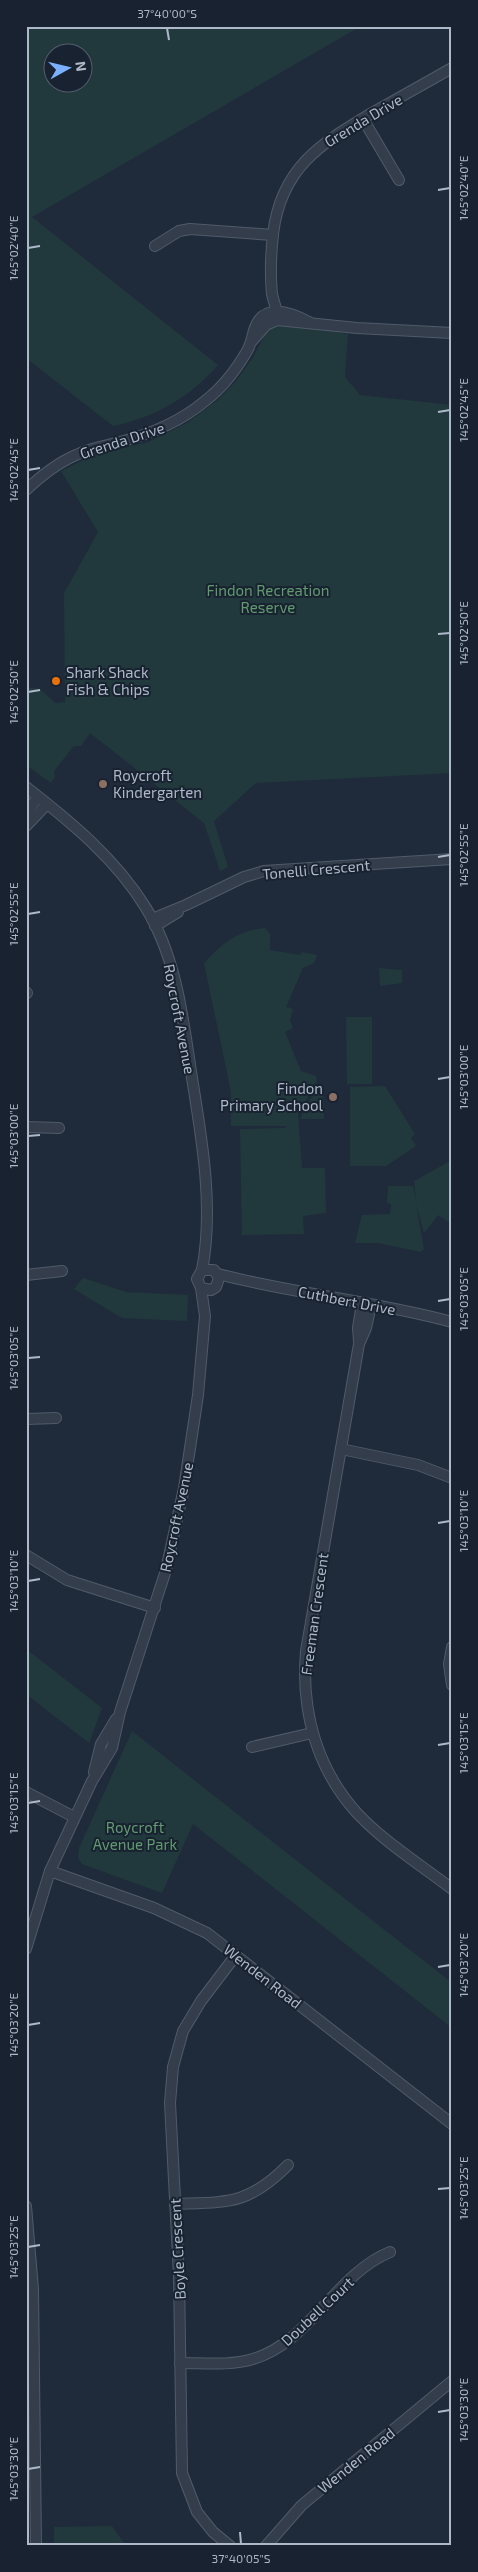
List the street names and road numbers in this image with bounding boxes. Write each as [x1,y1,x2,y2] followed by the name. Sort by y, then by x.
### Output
[321,90,405,150] street label: Grenda Drive
[77,418,167,462] street label: Grenda Drive
[261,855,371,883] street label: Tonelli Crescent
[160,962,200,1076] street label: Roycroft Avenue
[297,1282,397,1318] street label: Cuthbert Drive
[156,1460,196,1574] street label: Roycroft Avenue
[297,1552,332,1676] street label: Freeman Crescent
[220,1940,306,2012] street label: Wenden Road
[165,2198,189,2300] street label: Boyle Crescent
[277,2273,357,2349] street label: Doubell Court
[314,2423,398,2497] street label: Wenden Road

